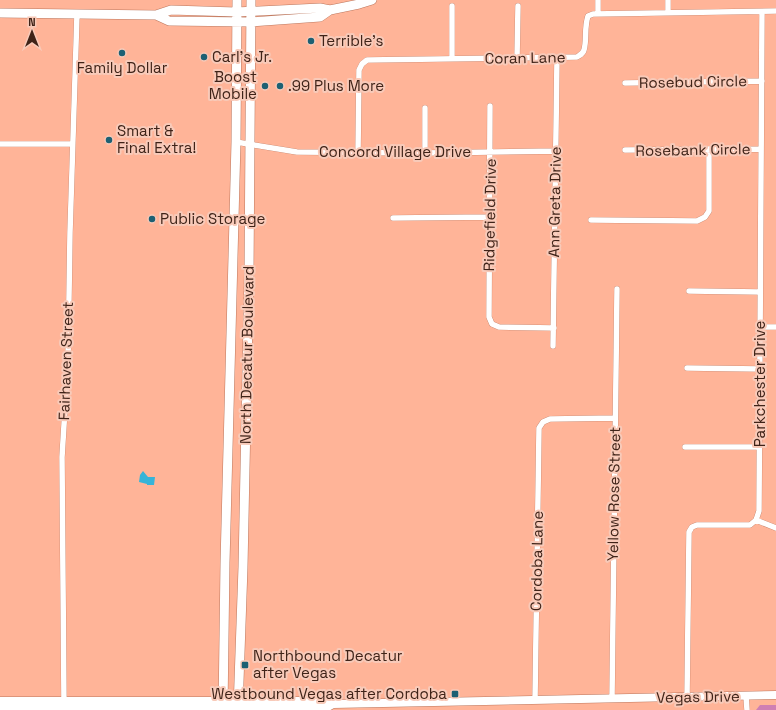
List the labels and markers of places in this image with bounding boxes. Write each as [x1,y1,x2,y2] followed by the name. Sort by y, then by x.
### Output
[319,31,384,50] place label: Terrible's
[306,36,316,46] marker: Terrible's
[212,47,272,66] place label: Carl's Jr.
[117,48,127,58] marker: Family Dollar
[199,52,209,62] marker: Carl's Jr.
[77,58,168,77] place label: Family Dollar
[209,67,257,103] place label: Boost Mobile
[288,76,384,95] place label: .99 Plus More
[260,81,270,91] marker: Boost Mobile
[275,81,285,91] marker: .99 Plus More
[117,121,196,157] place label: Smart & Final Extra!
[104,135,114,145] marker: Smart & Final Extra!
[160,209,266,228] place label: Public Storage
[147,214,157,224] marker: Public Storage
[253,646,403,682] place label: Northbound Decatur after Vegas
[240,660,250,670] marker: Northbound Decatur after Vegas
[211,684,447,703] place label: Westbound Vegas after Cordoba
[450,689,460,699] marker: Westbound Vegas after Cordoba

